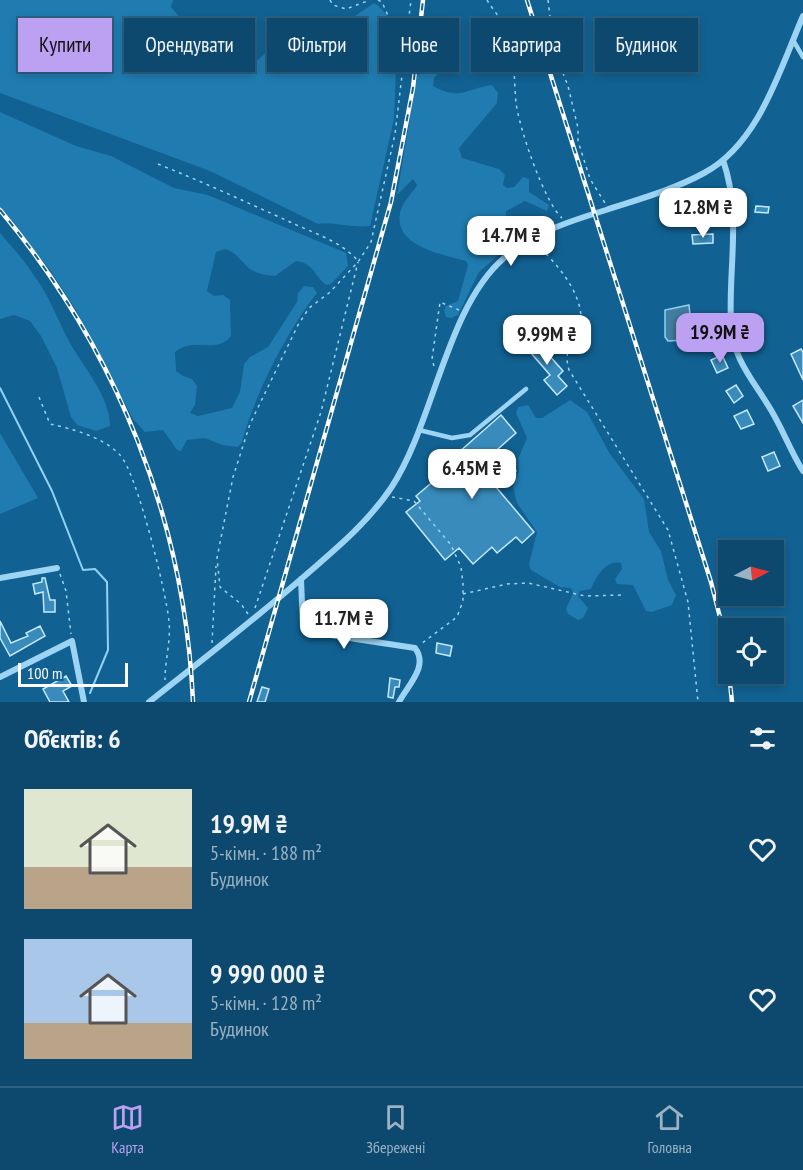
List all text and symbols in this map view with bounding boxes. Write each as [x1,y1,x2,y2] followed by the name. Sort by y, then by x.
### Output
[18,18,112,72] chip: Купити
[124,18,255,72] chip: Орендувати
[267,18,367,72] chip: Фільтри
[379,18,459,72] chip: Нове
[471,18,583,72] chip: Квартира
[595,18,698,72] chip: Будинок
[648,188,758,239] pin: 12.8M ₴
[673,194,733,220] text: 12.8M ₴
[456,216,566,267] pin: 14.7M ₴
[481,222,541,248] text: 14.7M ₴
[665,313,775,364] pin: 19.9M ₴
[492,315,602,366] pin: 9.99M ₴
[690,319,750,345] text: 19.9M ₴
[517,321,577,347] text: 9.99M ₴
[417,449,527,500] pin: 6.45M ₴
[442,455,502,481] text: 6.45M ₴
[718,540,784,606] north arrow
[718,540,784,684] map controls
[289,599,399,650] pin: 11.7M ₴
[314,605,374,631] text: 11.7M ₴
[718,618,784,684] button: locate
[18,660,128,688] scale bar
[27,663,62,683] text: 100 m
[24,722,121,755] text: Об’єктів: 6
[746,722,779,755] icon: filters
[210,807,288,840] text: 19.9M ₴
[72,813,144,885] icon: home
[746,833,779,866] icon: heart
[210,840,322,866] text: 5-кімн. · 188 m²
[210,866,269,892] text: Будинок
[210,957,325,990] text: 9 990 000 ₴
[72,963,144,1035] icon: home
[746,983,779,1016] icon: heart
[210,990,322,1016] text: 5-кімн. · 128 m²
[210,1016,269,1042] text: Будинок
[111,1101,144,1157] tab: Карта
[366,1101,426,1157] tab: Збережені
[648,1101,692,1157] tab: Головна

